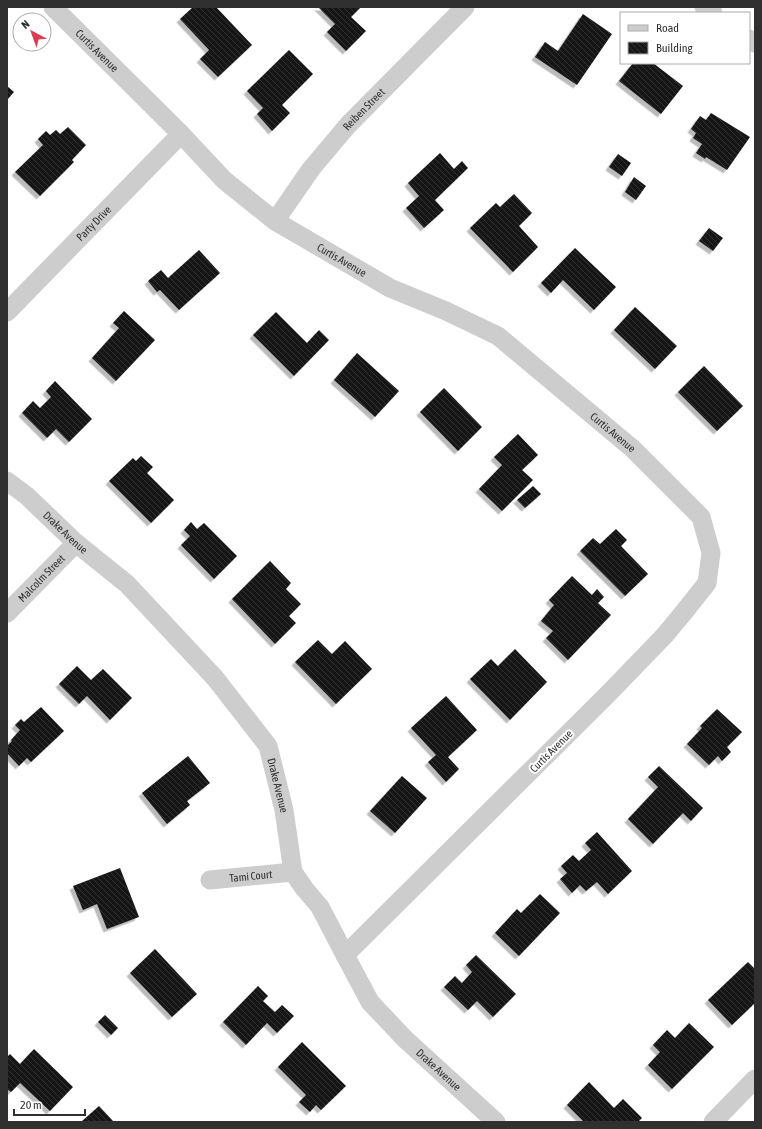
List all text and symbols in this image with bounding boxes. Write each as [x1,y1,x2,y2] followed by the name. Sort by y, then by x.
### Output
[12,12,52,52] north arrow
[620,12,750,64] legend
[19,18,32,31] text: N
[656,21,679,35] text: Road
[73,27,121,74] street label: Curtis Avenue
[656,41,694,55] text: Building
[340,86,387,133] street label: Reiben Street
[74,203,113,243] street label: Party Drive
[315,241,369,279] street label: Curtis Avenue
[588,410,638,455] street label: Curtis Avenue
[41,509,90,556] street label: Drake Avenue
[16,552,67,604] street label: Malcolm Street
[527,727,575,775] street label: Curtis Avenue
[265,757,290,814] street label: Drake Avenue
[229,868,273,884] street label: Tami Court
[414,1046,463,1093] street label: Drake Avenue
[14,1091,85,1117] scale bar
[20,1098,42,1112] text: 20 m

